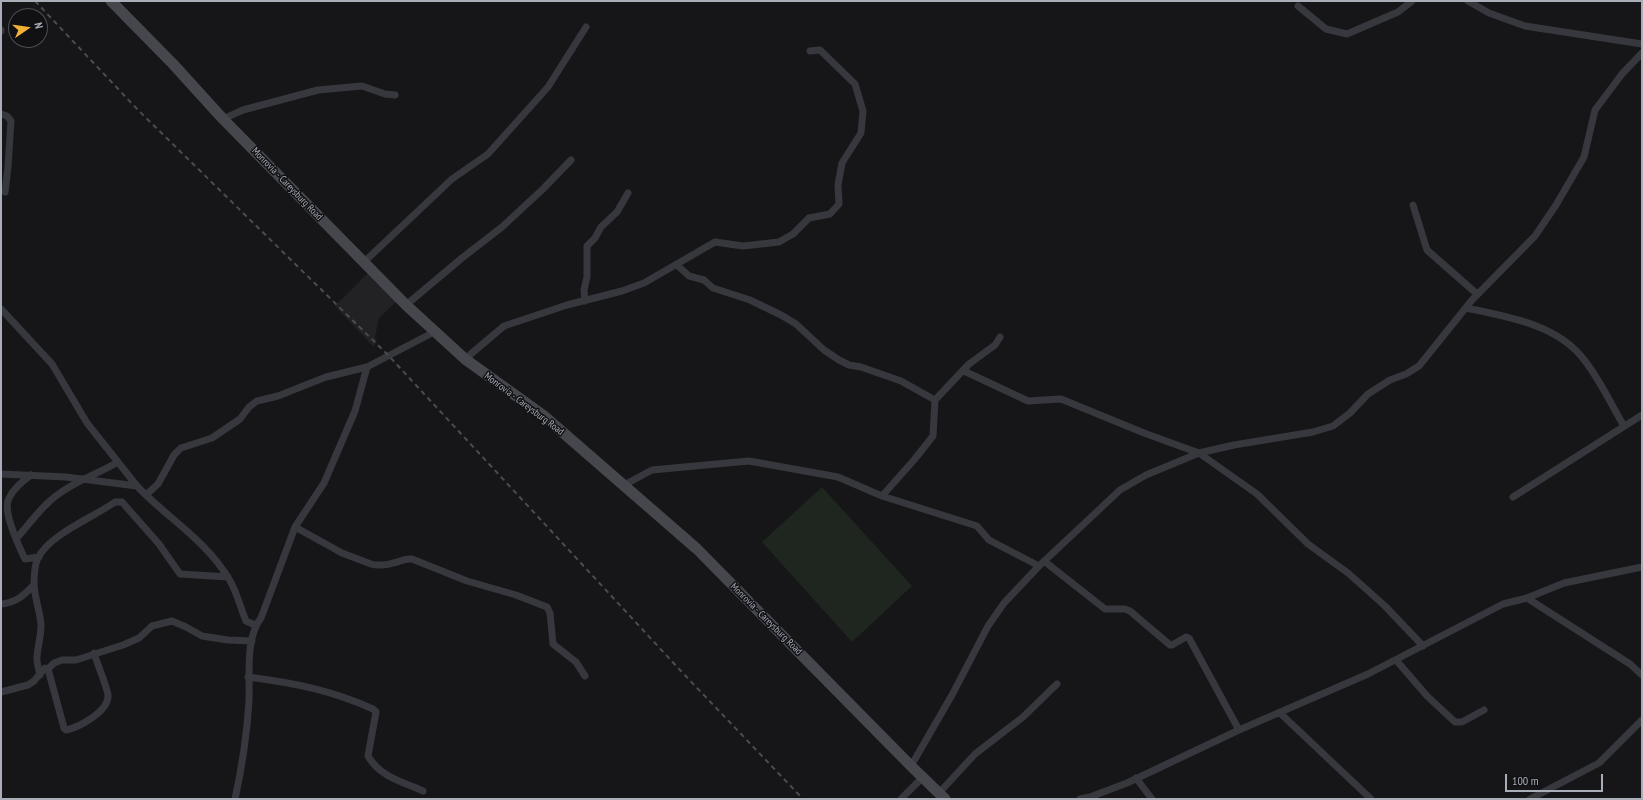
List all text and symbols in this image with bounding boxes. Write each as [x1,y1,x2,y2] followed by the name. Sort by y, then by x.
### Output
[8,8,48,48] north arrow
[31,21,46,30] text: N
[249,145,325,223] street label: Monrovia - Careysburg Road
[482,370,566,438] street label: Monrovia - Careysburg Road
[728,581,804,657] street label: Monrovia - Careysburg Road
[1507,766,1605,792] scale bar
[1512,773,1539,788] text: 100 m

